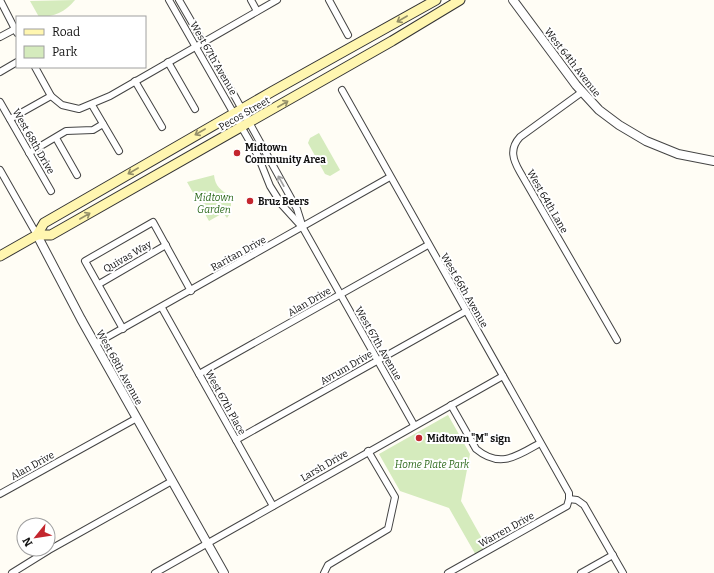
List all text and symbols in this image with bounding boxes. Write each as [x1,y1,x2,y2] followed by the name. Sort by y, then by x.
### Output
[16,16,146,68] legend
[396,16,408,24] one-way arrow
[187,20,239,97] street label: West 67th Avenue
[52,25,80,39] text: Road
[542,26,603,99] street label: West 64th Avenue
[52,45,78,59] text: Park
[217,94,272,133] street label: Pecos Street
[276,99,288,107] one-way arrow
[10,107,57,176] street label: West 68th Drive
[194,129,206,137] one-way arrow
[245,142,326,166] place label: Midtown Community Area
[232,148,242,158] marker: Midtown Community Area
[127,167,139,175] one-way arrow
[524,168,570,235] street label: West 64th Lane
[276,176,284,188] one-way arrow
[194,192,234,216] park label: Midtown Garden
[245,196,255,206] marker: Bruz Beers
[258,196,309,208] place label: Bruz Beers
[79,212,91,220] one-way arrow
[209,234,268,274] street label: Raritan Drive
[101,238,154,275] street label: Quivas Way
[438,251,490,330] street label: West 66th Avenue
[286,285,333,319] street label: Alan Drive
[352,305,404,382] street label: West 67th Avenue
[94,328,145,407] street label: West 68th Avenue
[318,348,375,388] street label: Avrum Drive
[202,368,248,437] street label: West 67th Place
[414,433,424,443] marker: Midtown "M" sign
[427,433,511,445] place label: Midtown "M" sign
[299,447,350,484] street label: Larsh Drive
[9,449,56,483] street label: Alan Drive
[395,459,470,471] park label: Home Plate Park
[477,510,536,550] street label: Warren Drive
[16,517,56,557] north arrow
[20,534,36,549] text: N

